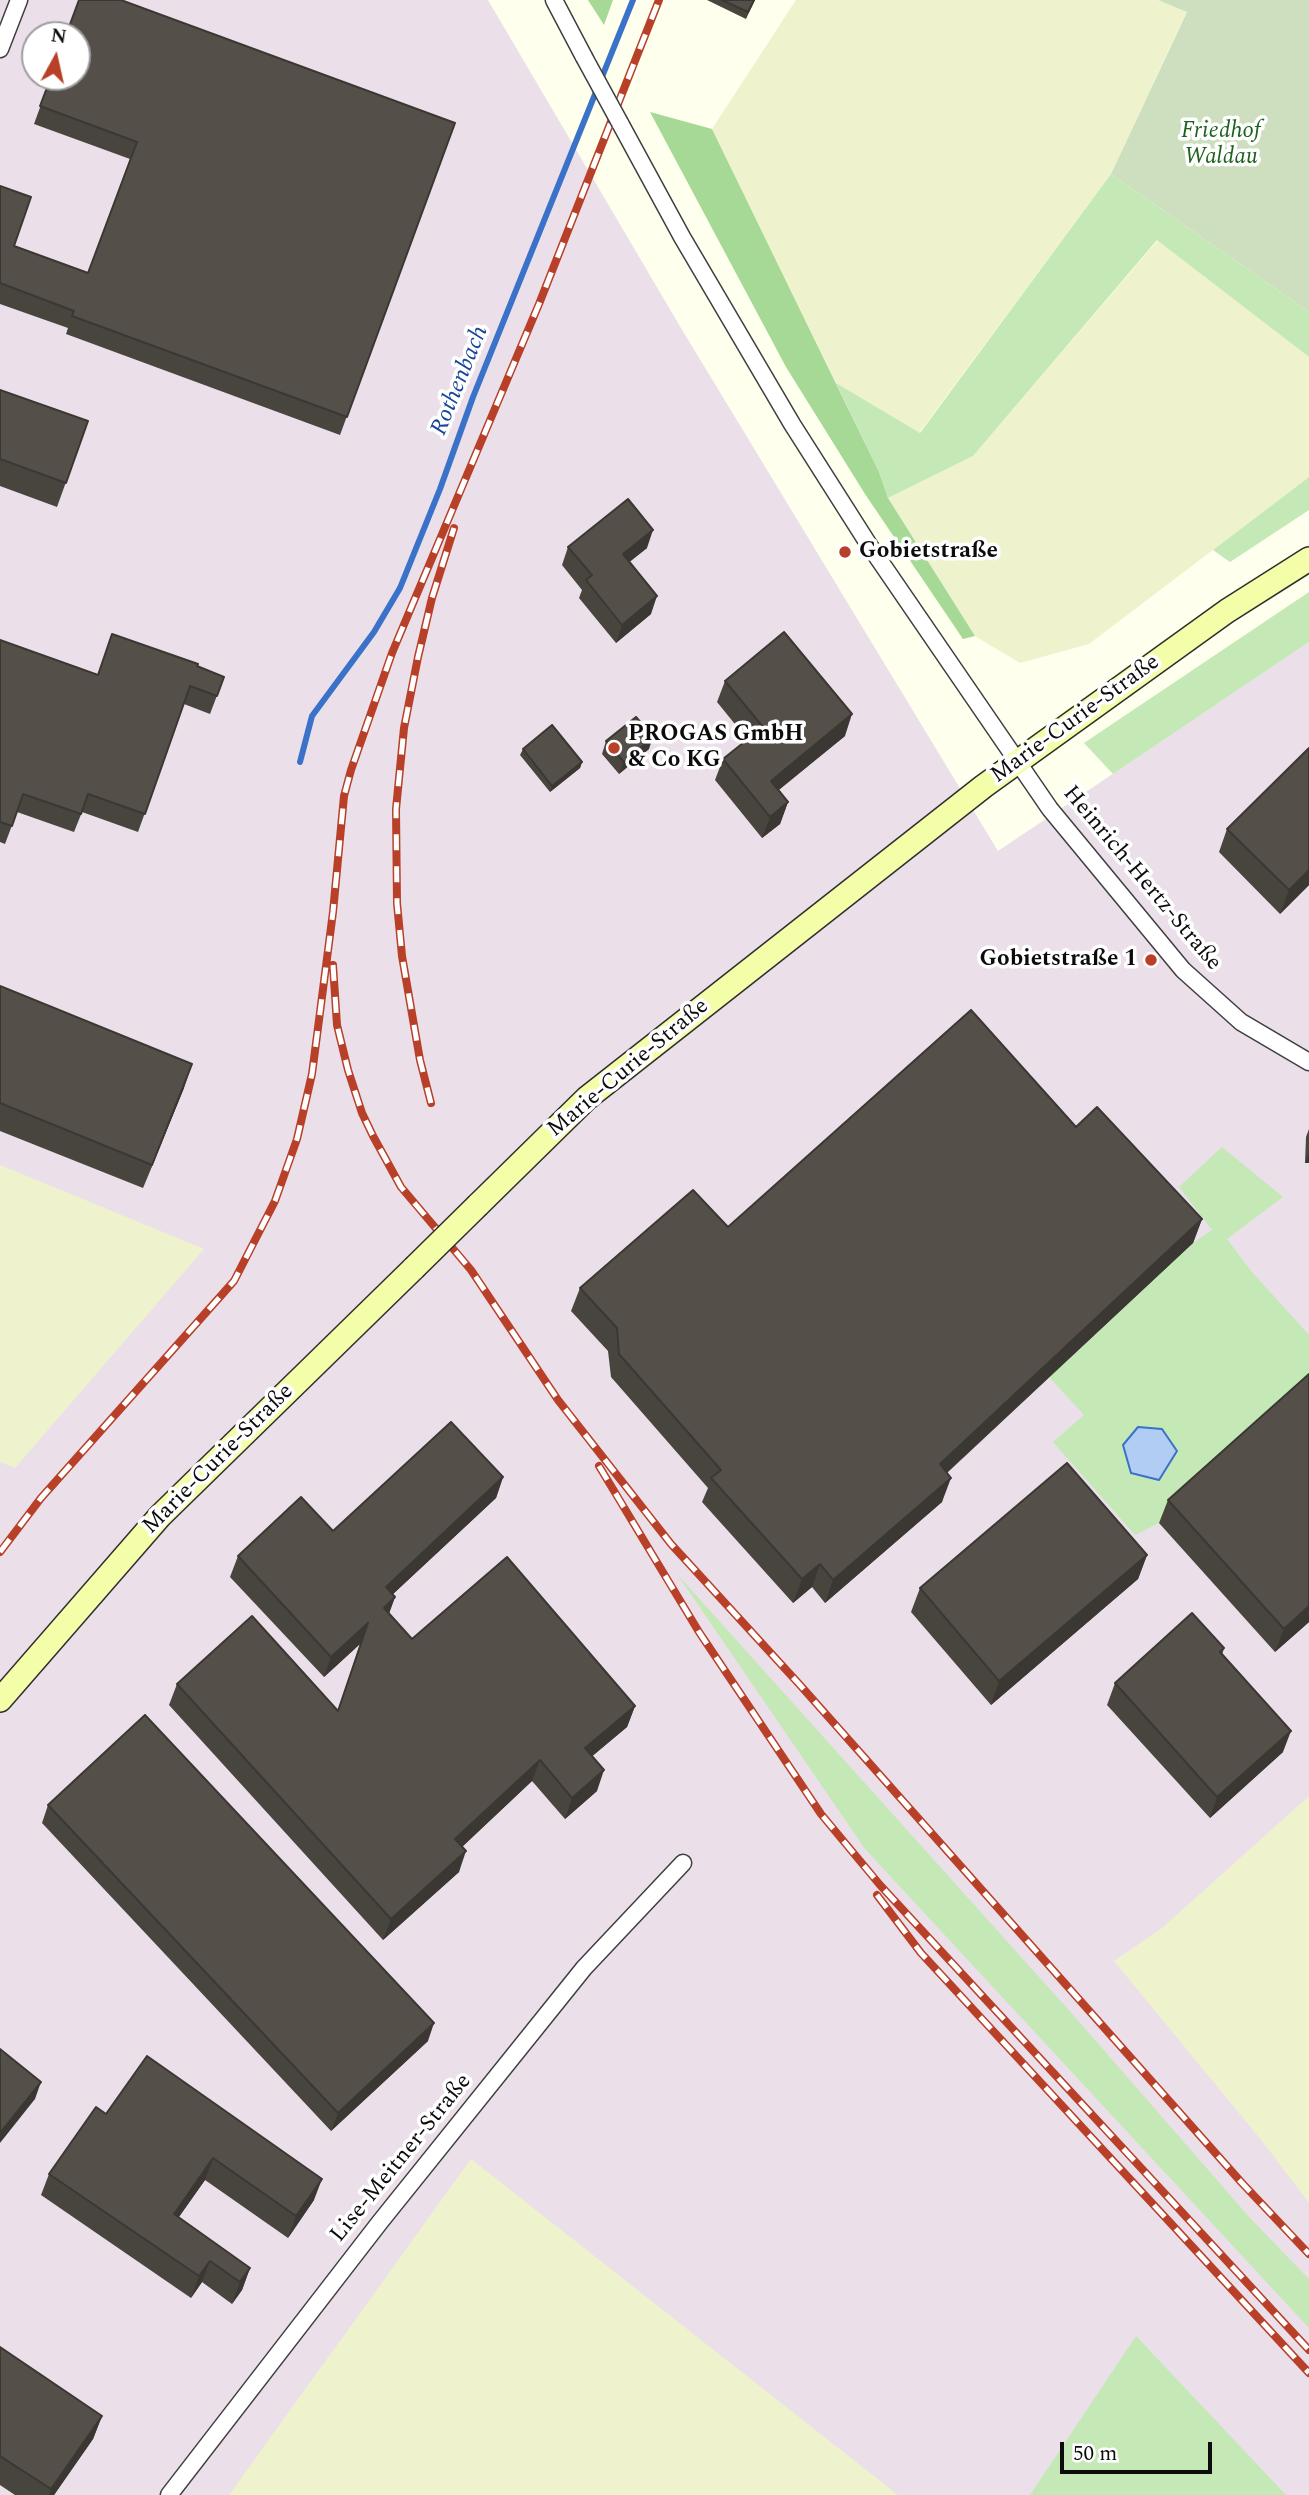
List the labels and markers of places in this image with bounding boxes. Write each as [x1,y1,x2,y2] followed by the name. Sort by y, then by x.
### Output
[859,538,998,566] place label: Gobietstraße
[837,544,853,560] marker: Gobietstraße
[628,721,803,775] place label: PROGAS GmbH & Co KG
[606,740,622,756] marker: PROGAS GmbH & Co KG
[979,946,1137,974] place label: Gobietstraße 1
[1143,952,1159,968] marker: Gobietstraße 1

